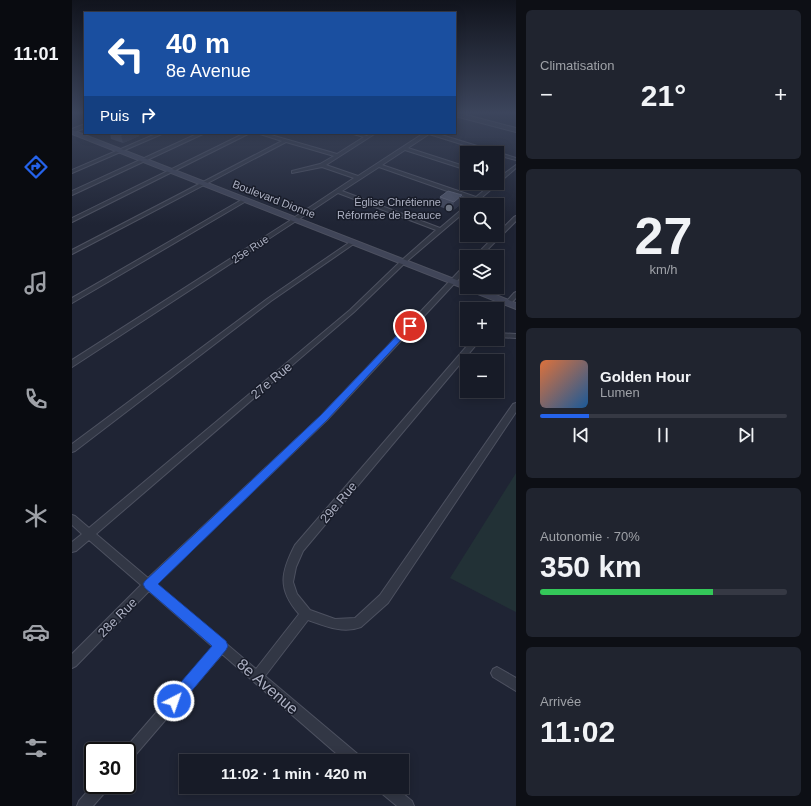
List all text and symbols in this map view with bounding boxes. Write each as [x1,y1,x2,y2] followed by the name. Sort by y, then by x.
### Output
[100,28,152,80] icon: left
[166,28,230,59] text: 40 m
[13,44,59,64] text: 11:01
[540,58,614,73] text: Climatisation
[166,61,251,81] text: 8e Avenue
[641,79,686,112] text: 21°
[540,82,553,107] text: −
[774,82,787,107] text: +
[137,104,159,126] icon: right
[100,107,129,124] text: Puis
[460,146,504,398] map controls
[460,146,504,190] button: sound
[22,153,50,181] icon: directions
[231,178,317,220] street label: Boulevard Dionne
[337,196,441,221] place label: Église Chrétienne Réformée de Beauce
[460,198,504,242] button: search
[444,203,454,213] marker: Église Chrétienne Réformée de Beauce
[635,207,692,265] text: 27
[229,233,271,265] street label: 25e Rue
[460,250,504,294] button: layers
[649,262,678,277] text: km/h
[22,269,50,297] icon: music
[460,302,504,346] button: +
[393,309,427,343] pin
[399,315,421,337] icon: arrive
[460,354,504,398] button: −
[248,359,295,402] street label: 27e Rue
[600,368,691,385] text: Golden Hour
[22,385,50,413] icon: phone
[600,385,640,400] text: Lumen
[570,424,592,446] icon: previous
[652,424,674,446] icon: pause
[735,424,757,446] icon: next
[317,479,360,526] street label: 29e Rue
[22,502,50,530] icon: climate
[540,529,640,544] text: Autonomie · 70%
[540,550,642,583] text: 350 km
[95,595,140,640] street label: 28e Rue
[22,618,50,646] icon: car
[234,655,302,718] street label: 8e Avenue
[153,680,195,722] position arrow
[540,694,581,709] text: Arrivée
[540,715,615,748] text: 11:02
[22,734,50,762] icon: filters
[84,742,136,794] speed limit sign: 30
[221,765,367,782] text: 11:02 · 1 min · 420 m

